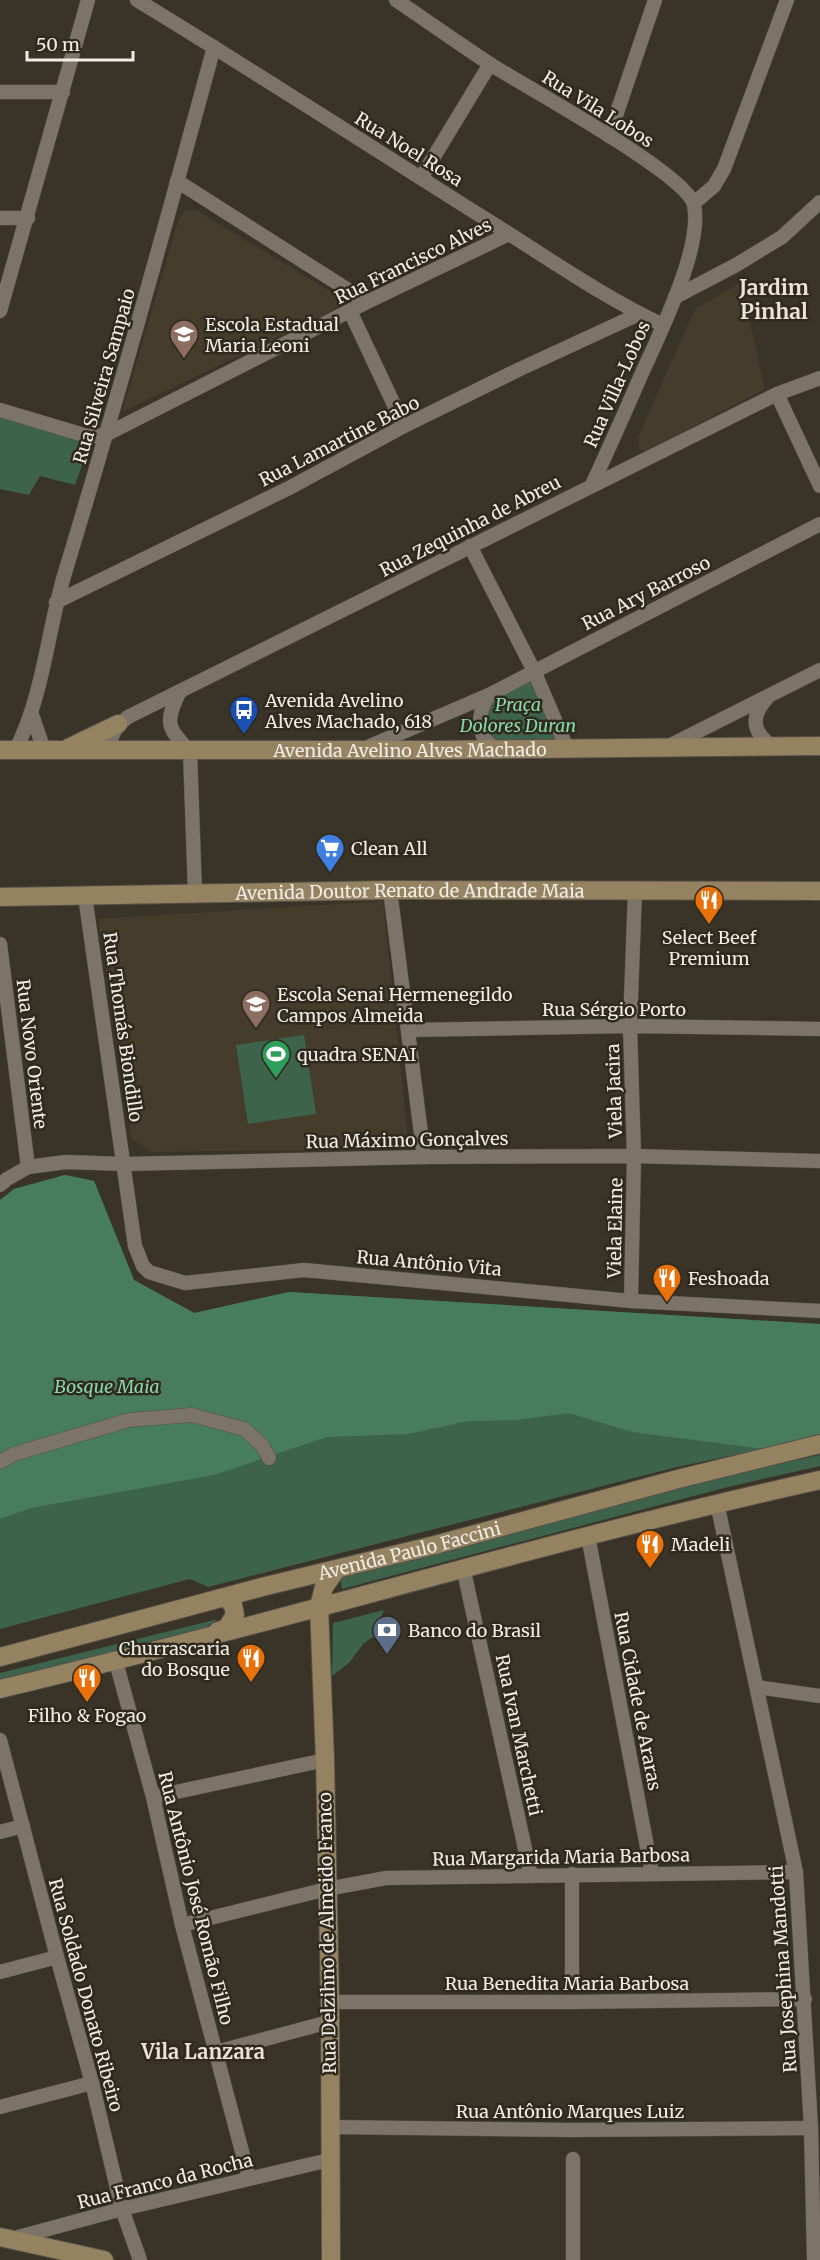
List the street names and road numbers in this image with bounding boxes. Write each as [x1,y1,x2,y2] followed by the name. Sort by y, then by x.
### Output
[538,66,658,153] street label: Rua Vila Lobos
[351,107,468,192] street label: Rua Noel Rosa
[331,213,495,309] street label: Rua Francisco Alves
[68,286,140,466] street label: Rua Silveira Sampaio
[579,317,655,451] street label: Rua Villa-Lobos
[255,391,423,491] street label: Rua Lamartine Babo
[375,470,565,582] street label: Rua Zequinha de Abreu
[578,551,714,635] street label: Rua Ary Barroso
[272,737,547,762] street label: Avenida Avelino Alves Machado
[234,878,585,904] street label: Avenida Doutor Renato de Andrade Maia
[98,931,148,1123] street label: Rua Thomás Biondillo
[11,978,53,1130] street label: Rua Novo Oriente
[542,998,686,1021] street label: Rua Sérgio Porto
[601,1043,627,1140] street label: Viela Jacira
[305,1127,509,1153] street label: Rua Máximo Gonçalves
[603,1178,627,1279] street label: Viela Elaine
[355,1245,503,1281] street label: Rua Antônio Vita
[315,1516,503,1585] street label: Avenida Paulo Faccini
[609,1610,667,1792] street label: Rua Cidade de Araras
[491,1652,547,1818] street label: Rua Ivan Marchetti
[153,1769,239,2027] street label: Rua Antônio José Romão Filho
[313,1792,341,2074] street label: Rua Delzihno de Almeido Franco
[432,1843,690,1871] street label: Rua Margarida Maria Barbosa
[764,1864,802,2073] street label: Rua Josephina Mandotti
[44,1876,128,2114] street label: Rua Soldado Donato Ribeiro
[445,1972,690,1995] street label: Rua Benedita Maria Barbosa
[456,2100,685,2123] street label: Rua Antônio Marques Luiz
[75,2148,255,2214] street label: Rua Franco da Rocha

